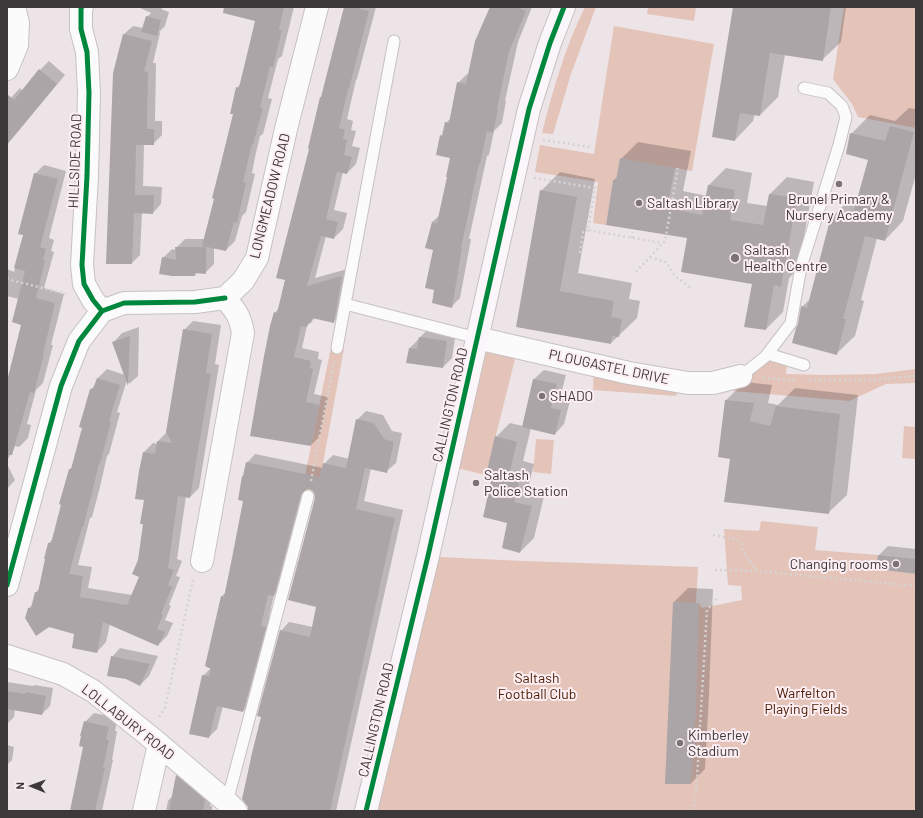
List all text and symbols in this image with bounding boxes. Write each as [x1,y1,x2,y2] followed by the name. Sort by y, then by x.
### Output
[65,113,85,209] street label: HILLSIDE ROAD
[246,132,294,260] street label: LONGMEADOW ROAD
[834,179,844,189] marker: Brunel Primary & Nursery Academy
[786,191,892,224] place label: Brunel Primary & Nursery Academy
[647,195,738,211] place label: Saltash Library
[634,198,644,208] marker: Saltash Library
[744,242,827,274] place label: Saltash Health Centre
[729,252,741,264] marker: Saltash Health Centre
[429,346,471,464] street label: CALLINGTON ROAD
[547,346,671,388] street label: PLOUGASTEL DRIVE
[550,388,593,404] place label: SHADO
[537,391,547,401] marker: SHADO
[484,467,568,500] place label: Saltash Police Station
[471,478,481,488] marker: Saltash Police Station
[790,556,888,572] place label: Changing rooms
[891,559,901,569] marker: Changing rooms
[355,661,397,779] street label: CALLINGTON ROAD
[498,670,576,702] park label: Saltash Football Club
[78,681,178,763] street label: LOLLABURY ROAD
[764,685,848,718] park label: Warfelton Playing Fields
[688,727,749,760] place label: Kimberley Stadium
[675,738,685,748] marker: Kimberley Stadium
[12,766,52,806] north arrow
[13,782,26,790] text: N

